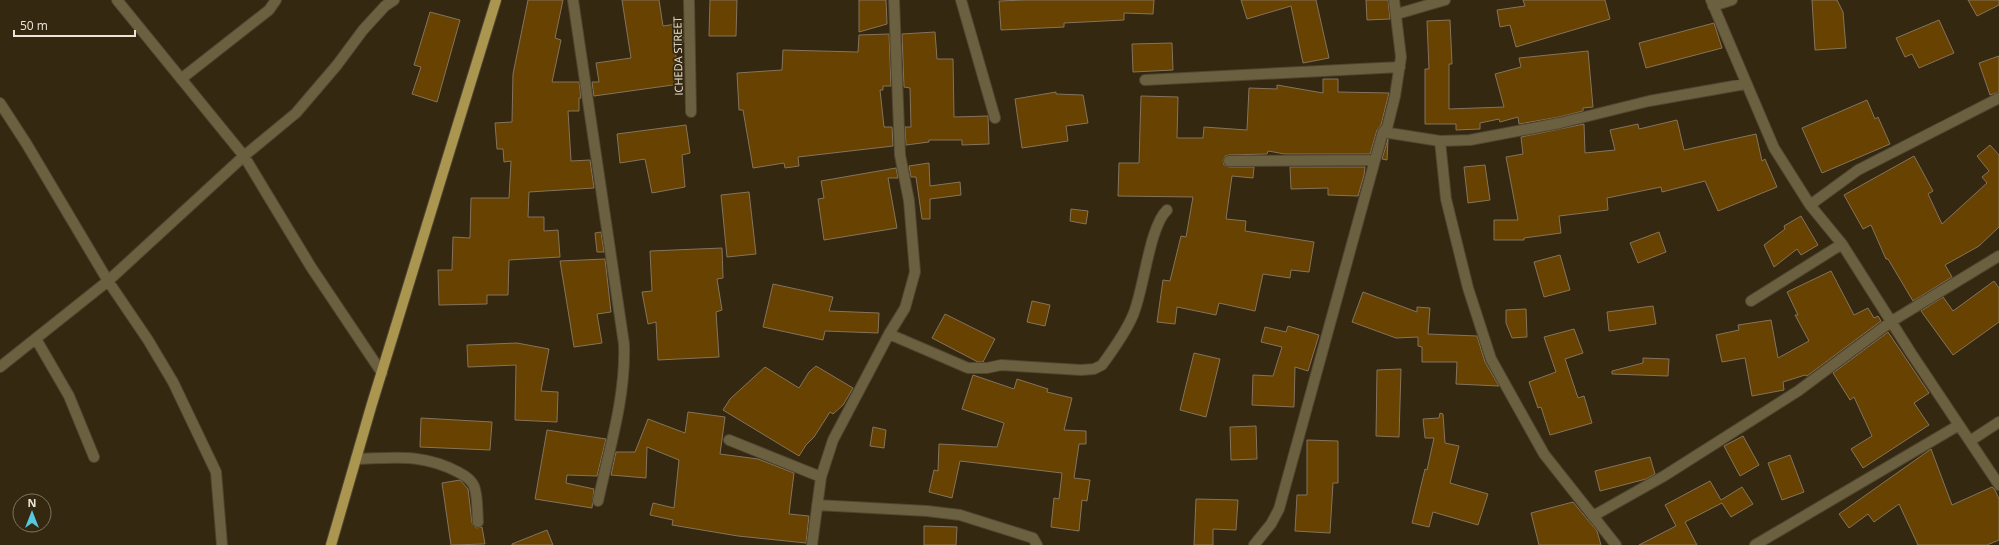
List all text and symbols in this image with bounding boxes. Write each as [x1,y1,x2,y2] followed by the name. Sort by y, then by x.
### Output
[14,12,135,38] scale bar
[669,16,686,96] street label: ICHEDA STREET
[20,17,48,34] text: 50 m
[12,493,52,533] north arrow
[28,495,36,510] text: N

